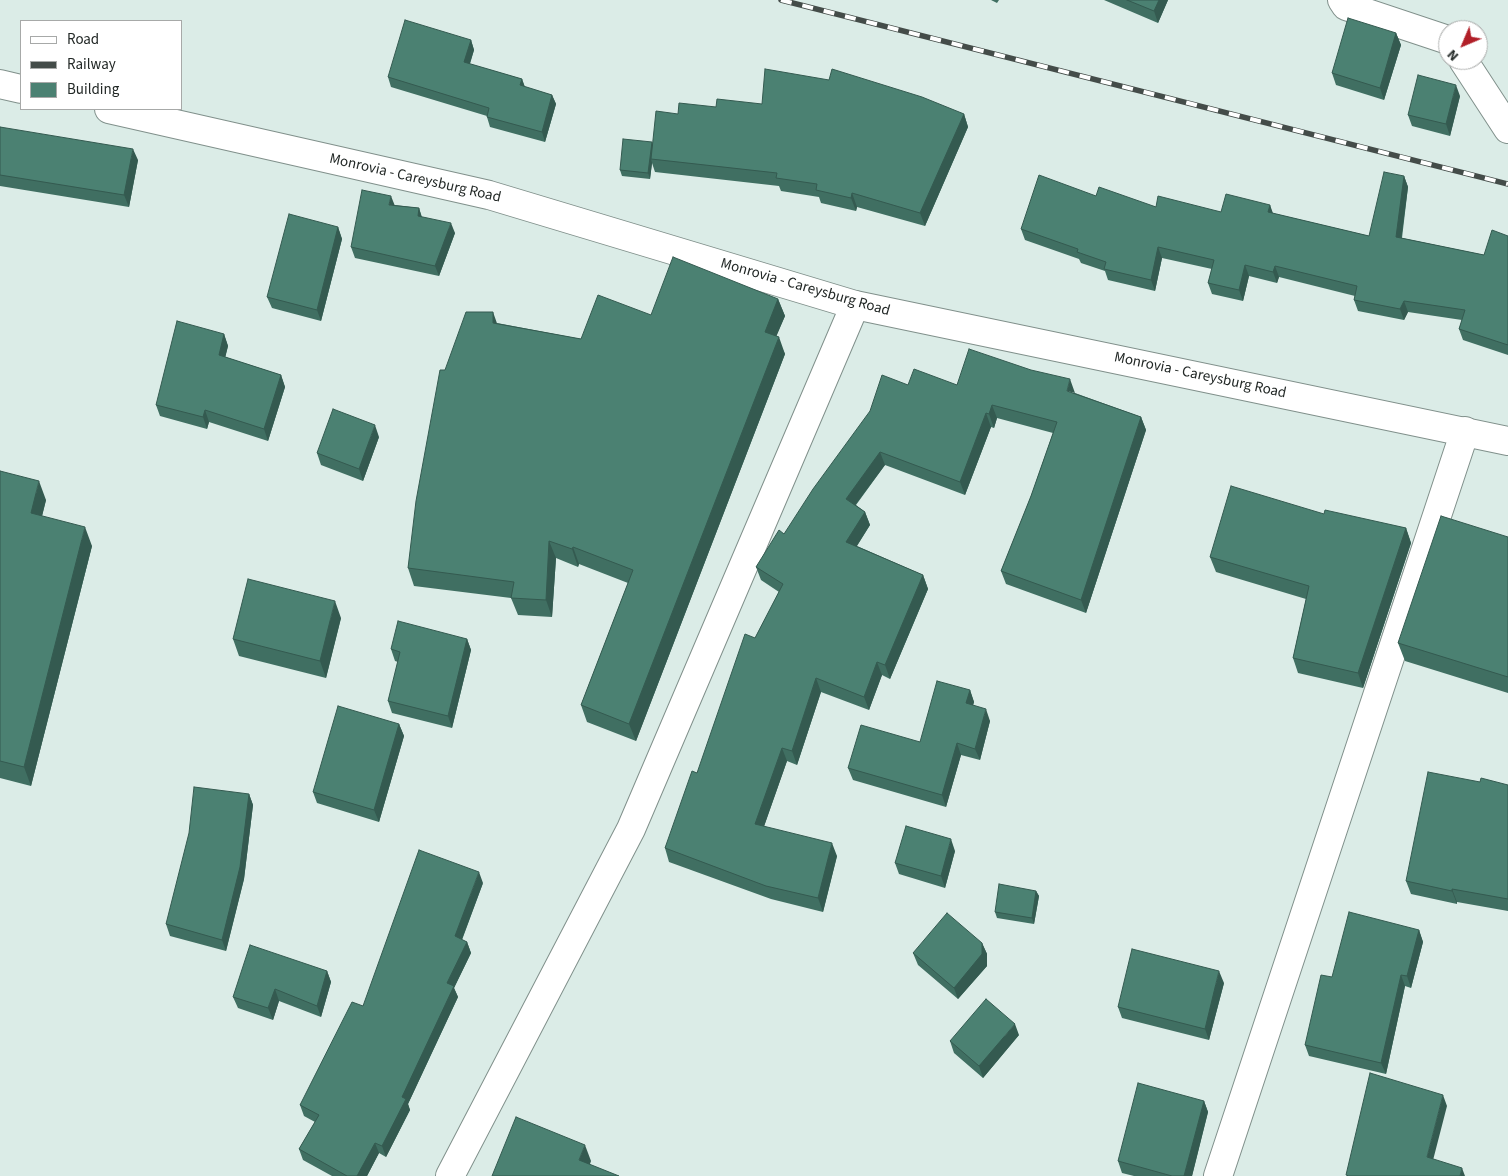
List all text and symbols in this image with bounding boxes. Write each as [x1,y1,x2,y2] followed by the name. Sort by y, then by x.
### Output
[20,20,182,110] legend
[1438,20,1488,70] north arrow
[67,29,99,50] text: Road
[1443,45,1463,65] text: N
[67,54,116,75] text: Railway
[67,79,119,100] text: Building
[327,150,503,208] street label: Monrovia - Careysburg Road
[718,255,892,321] street label: Monrovia - Careysburg Road
[1112,349,1288,403] street label: Monrovia - Careysburg Road

